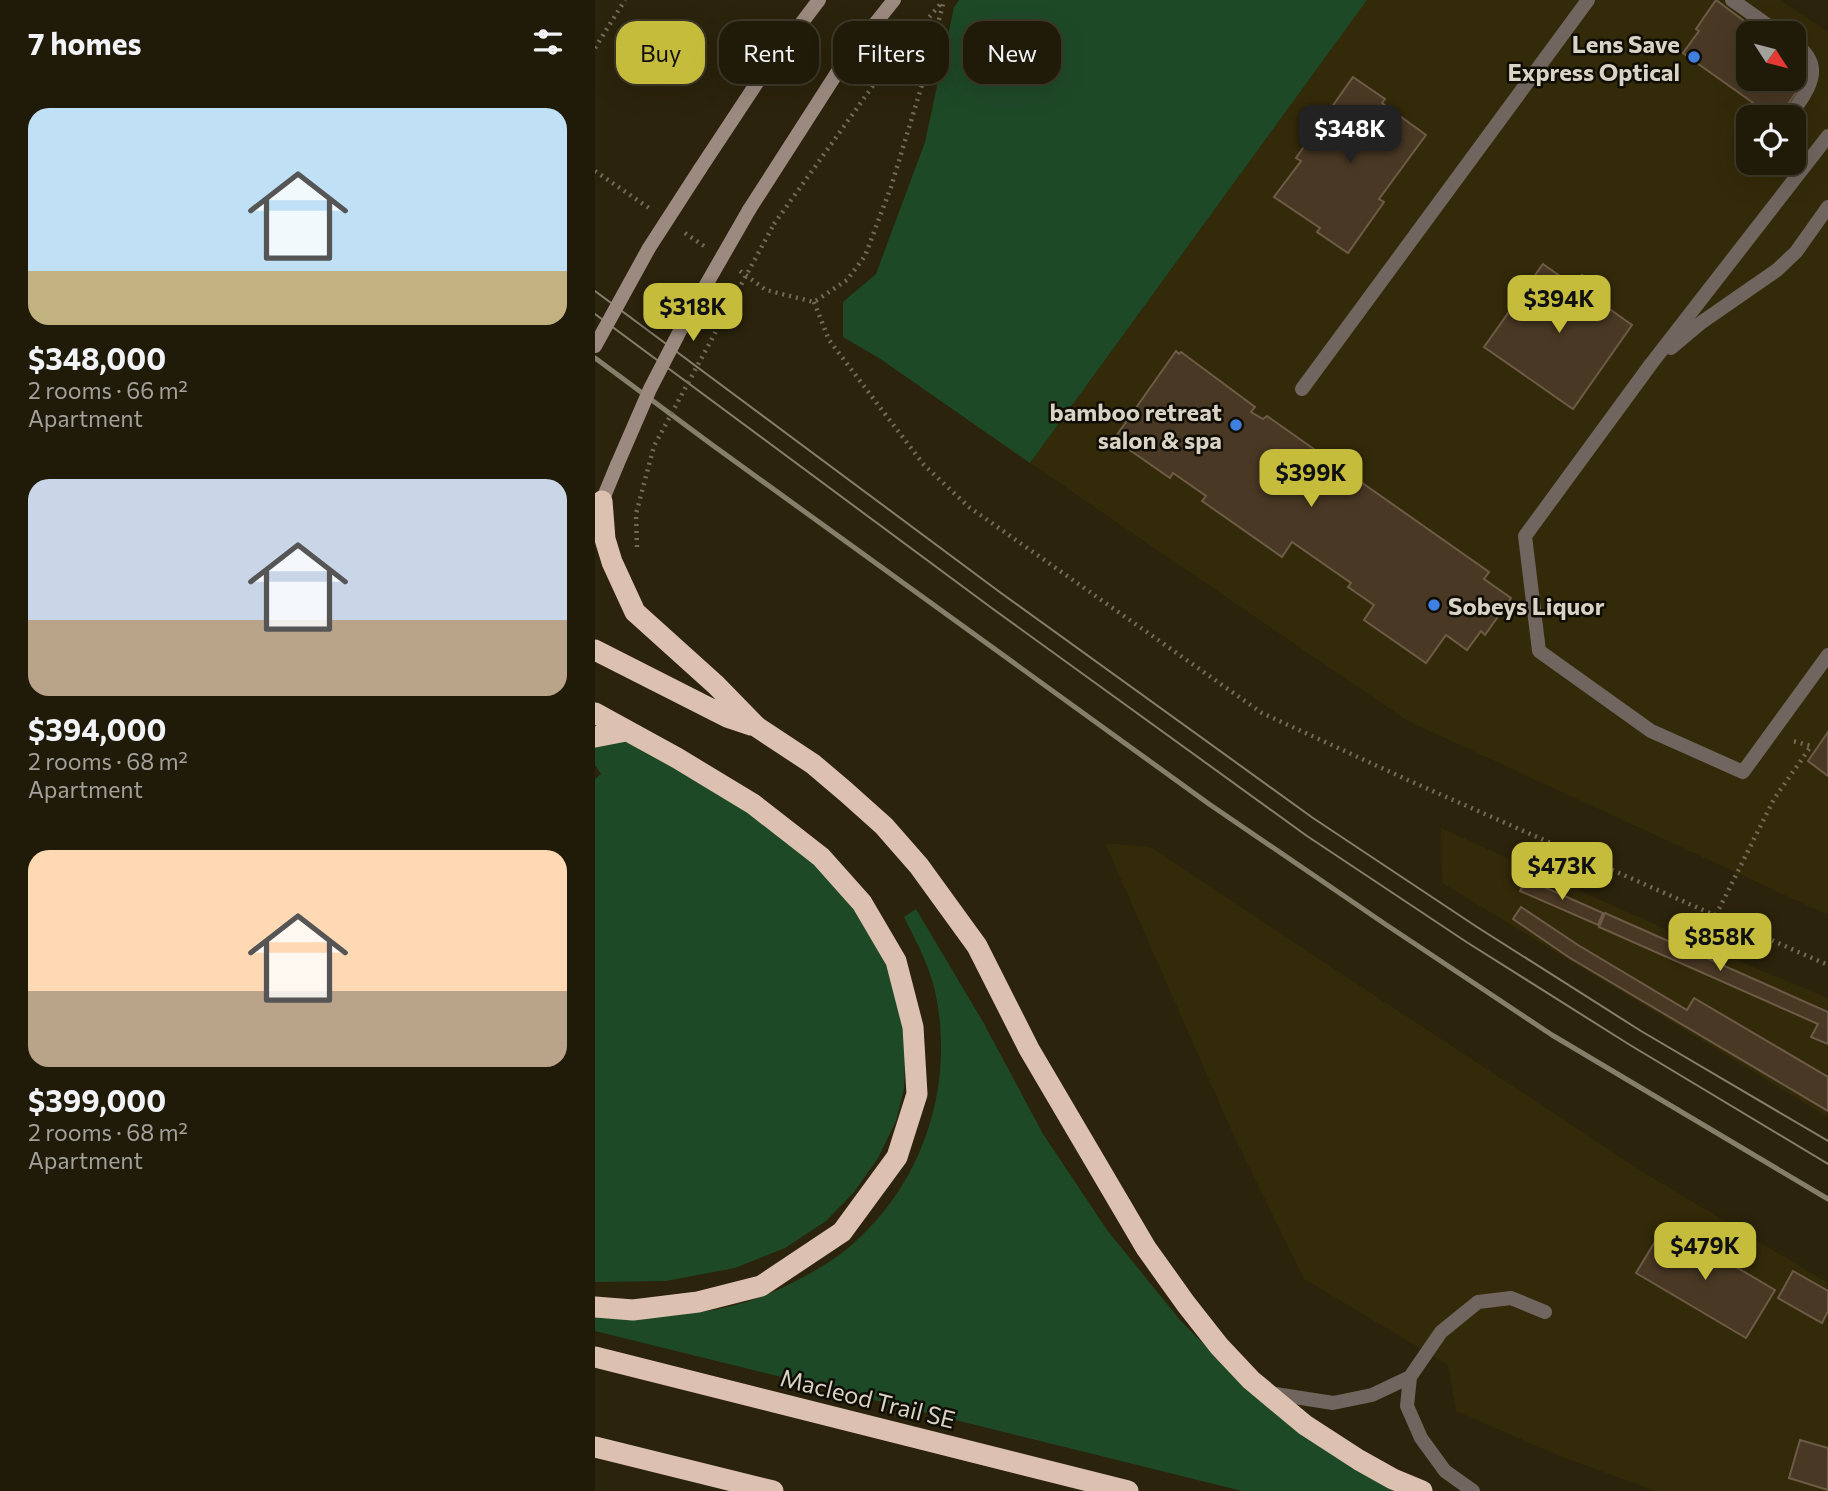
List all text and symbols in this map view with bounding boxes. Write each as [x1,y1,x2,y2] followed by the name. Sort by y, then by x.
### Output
[616,21,705,84] chip: Buy
[719,21,819,84] chip: Rent
[833,21,949,84] chip: Filters
[963,21,1061,84] chip: New
[1736,21,1806,91] north arrow
[1736,21,1806,175] map controls
[529,23,567,61] icon: filters
[28,24,141,61] text: 7 homes
[1507,29,1680,86] place label: Lens Save Express Optical
[1686,49,1702,65] marker: Lens Save Express Optical
[1736,105,1806,175] button: locate
[1301,106,1399,165] pin: $348K
[1314,114,1386,142] text: $348K
[235,153,361,279] icon: home
[1510,276,1608,335] pin: $394K
[644,284,742,343] pin: $318K
[1524,284,1594,312] text: $394K
[659,292,727,320] text: $318K
[28,339,166,376] text: $348,000
[28,376,188,404] text: 2 rooms · 66 m²
[1049,397,1222,454] place label: bamboo retreat salon & spa
[28,404,143,432] text: Apartment
[1228,417,1244,433] marker: bamboo retreat salon & spa
[1262,449,1360,509] pin: $399K
[1275,458,1347,486] text: $399K
[235,524,361,650] icon: home
[1448,591,1605,620] place label: Sobeys Liquor
[1426,597,1442,613] marker: Sobeys Liquor
[28,710,166,747] text: $394,000
[28,747,188,775] text: 2 rooms · 68 m²
[28,775,143,803] text: Apartment
[1513,842,1611,902] pin: $473K
[1528,851,1596,879] text: $473K
[235,895,361,1021] icon: home
[1671,914,1769,973] pin: $858K
[1684,922,1756,950] text: $858K
[28,1081,166,1118] text: $399,000
[28,1118,188,1146] text: 2 rooms · 68 m²
[28,1146,143,1174] text: Apartment
[1656,1222,1754,1282] pin: $479K
[1670,1231,1740,1259] text: $479K
[778,1362,958,1434] street label: Macleod Trail SE

